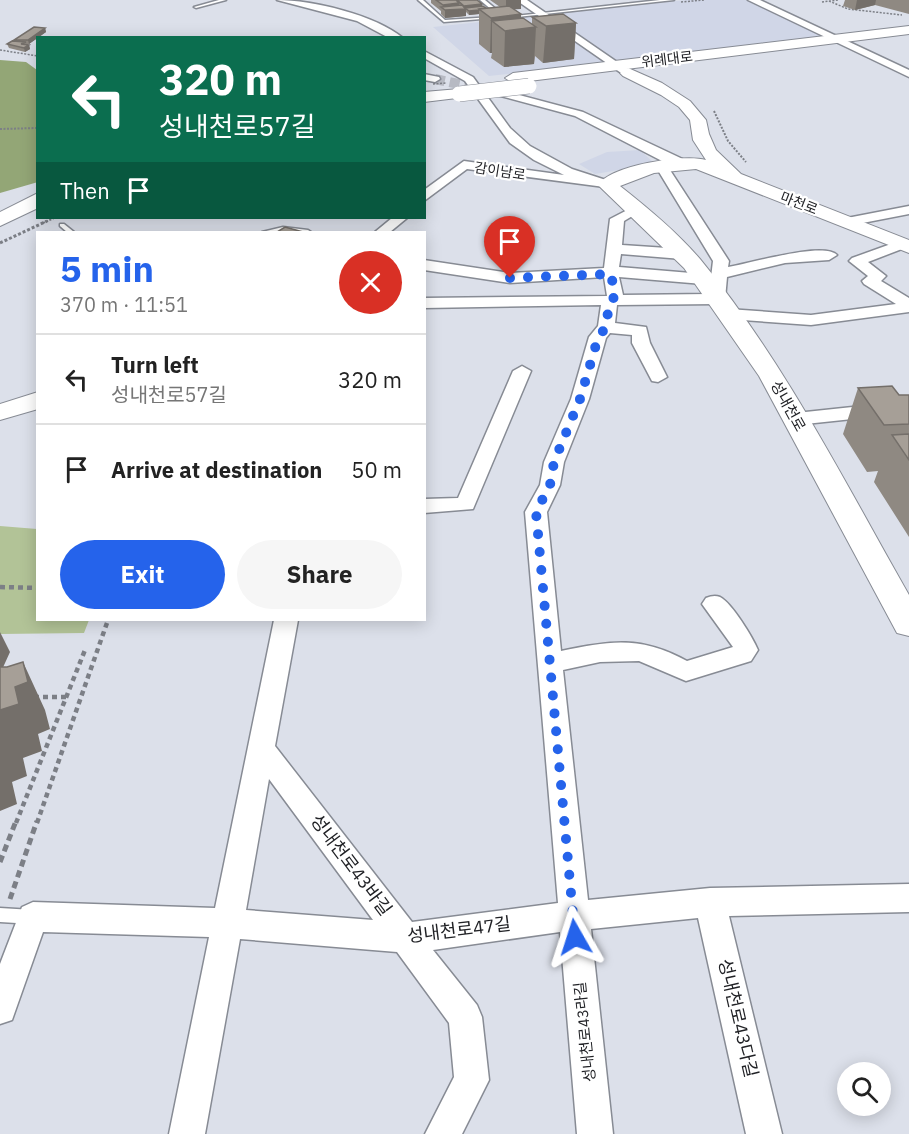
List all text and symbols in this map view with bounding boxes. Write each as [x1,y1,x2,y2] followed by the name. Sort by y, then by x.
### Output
[640,47,694,71] street label: 위례대로
[159,52,282,107] text: 320 m
[60,60,138,138] icon: left
[159,108,316,143] text: 성내천로57길
[473,158,527,184] street label: 감이남로
[122,174,155,207] icon: arrive
[60,176,110,205] text: Then
[778,188,820,218] street label: 마천로
[484,216,535,278] pin
[493,225,526,258] icon: arrive
[60,245,154,292] text: 5 min
[339,251,402,314] button: close
[60,291,188,318] text: 370 m · 11:51
[111,350,199,379] text: Turn left
[60,363,93,396] icon: left
[338,365,402,394] text: 320 m
[767,377,810,435] street label: 성내천로
[111,381,227,408] text: 성내천로57길
[60,453,93,486] icon: arrive
[111,455,322,484] text: Arrive at destination
[351,455,402,484] text: 50 m
[60,540,225,609] button: Exit
[237,540,402,609] button: Share
[306,809,397,920] street label: 성내천로43바길
[543,905,607,969] position arrow
[406,912,512,947] street label: 성내천로47길
[714,956,763,1079] street label: 성내천로43다길
[570,981,599,1083] street label: 성내천로43라길
[837,1062,891,1116] map controls
[837,1062,891,1116] button: search

